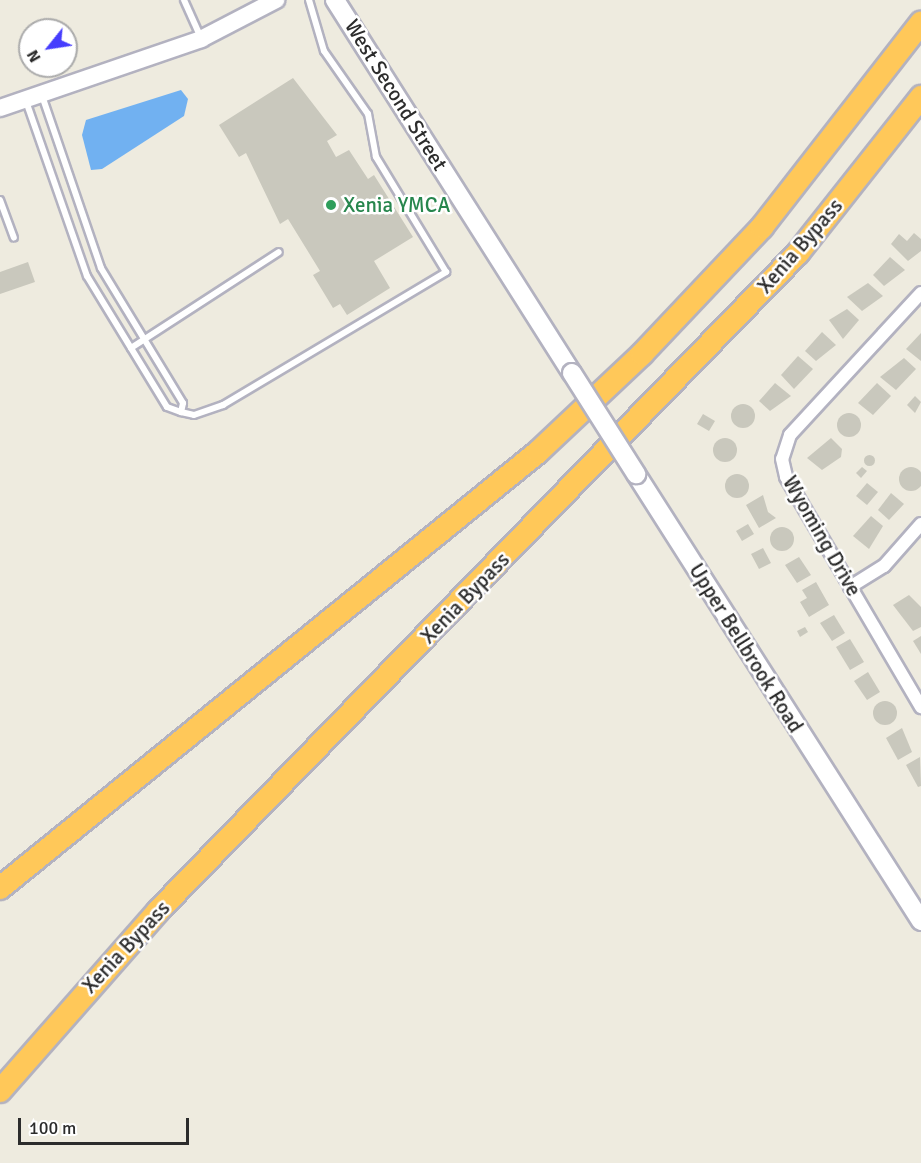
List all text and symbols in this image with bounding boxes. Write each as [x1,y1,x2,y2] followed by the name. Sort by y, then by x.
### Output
[339,15,453,175] street label: West Second Street
[18,18,78,78] north arrow
[23,46,46,66] text: N
[343,192,450,218] place label: Xenia YMCA
[752,194,848,298] street label: Xenia Bypass
[324,198,338,212] marker: Xenia YMCA
[777,471,867,601] street label: Wyoming Drive
[415,547,515,649] street label: Xenia Bypass
[684,559,808,737] street label: Upper Bellbrook Road
[77,896,175,998] street label: Xenia Bypass
[21,1106,192,1144] scale bar
[29,1117,76,1139] text: 100 m

